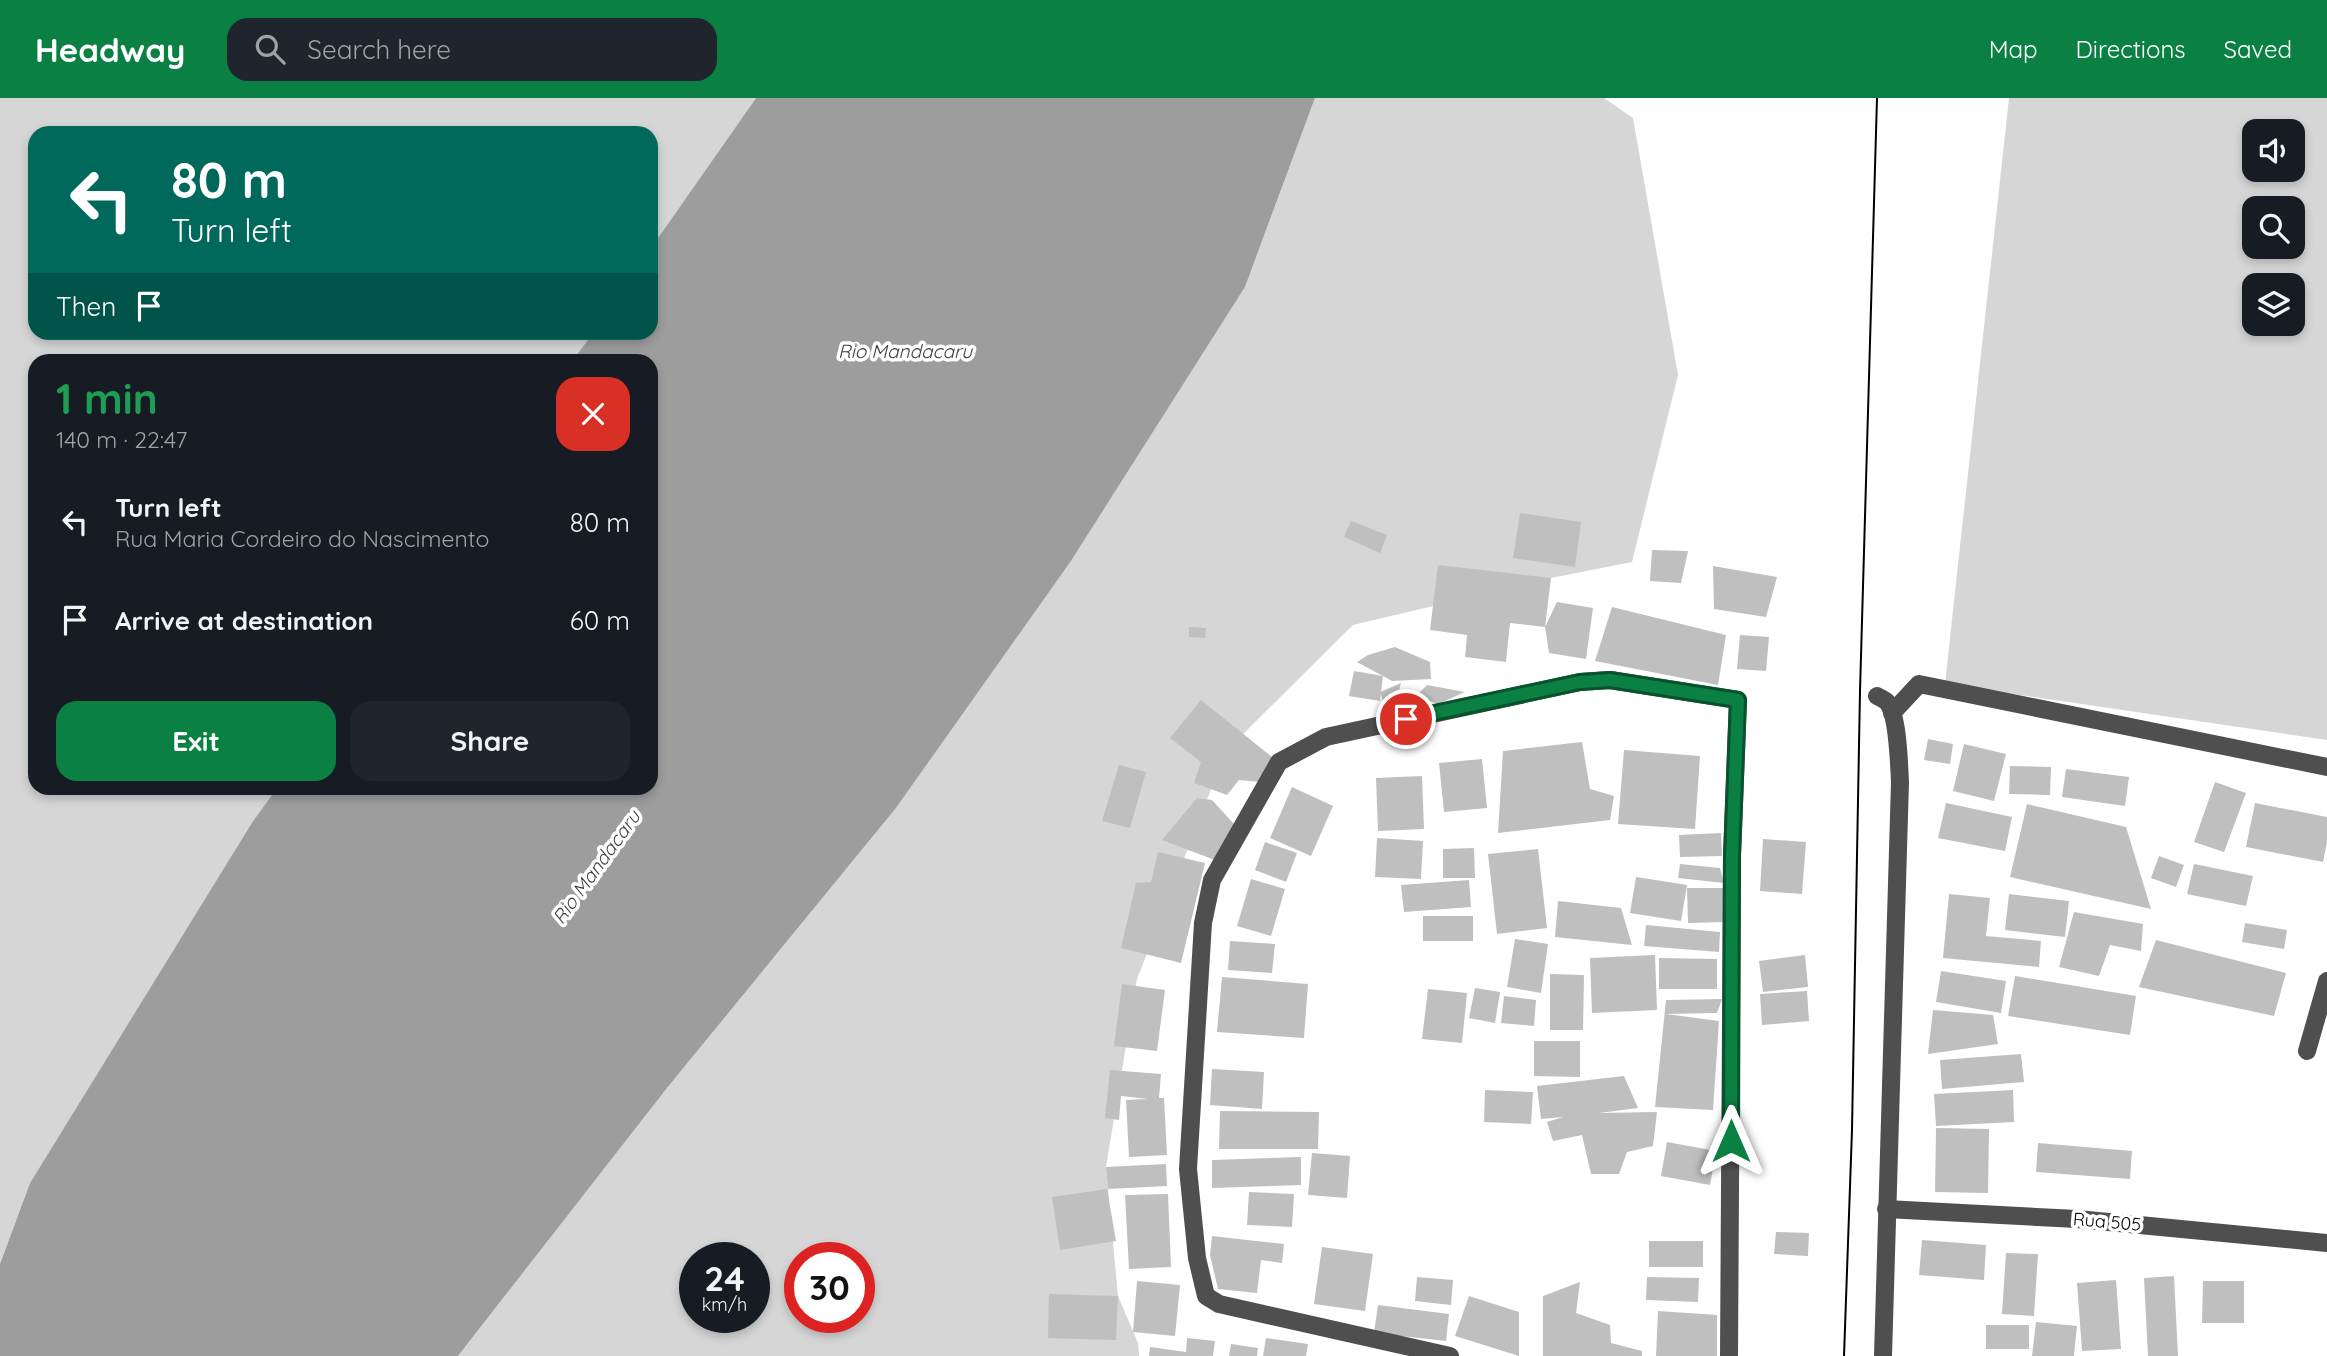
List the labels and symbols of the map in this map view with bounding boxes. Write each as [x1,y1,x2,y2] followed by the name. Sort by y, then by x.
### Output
[838,339,973,363] water label: Rio Mandacaru
[1376,689,1436,749] pin
[547,805,646,928] water label: Rio Mandacaru
[1694,1104,1768,1178] position arrow
[2072,1207,2142,1236] street label: Rua 505
[784,1242,875,1333] speed limit sign: 30

